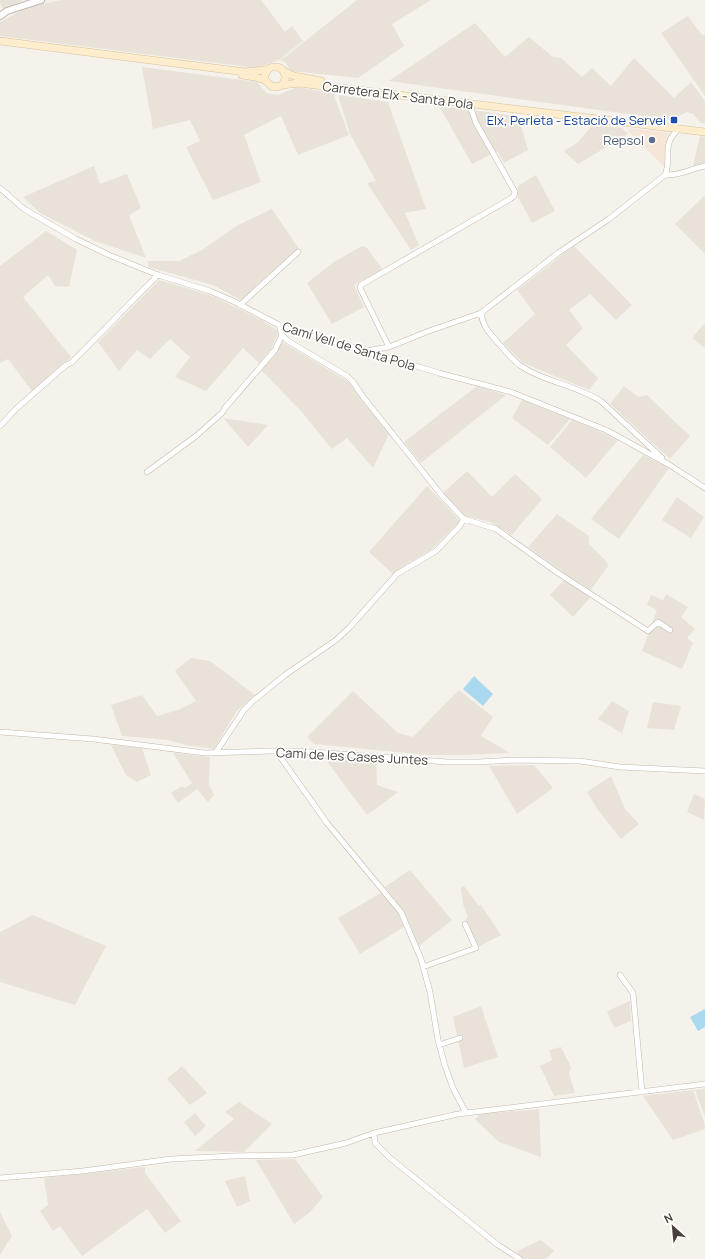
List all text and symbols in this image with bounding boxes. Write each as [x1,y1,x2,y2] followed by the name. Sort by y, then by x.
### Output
[322,77,474,113] street label: Carretera Elx - Santa Pola
[487,111,666,129] place label: Elx, Perleta - Estació de Servei
[669,115,679,125] marker: Elx, Perleta - Estació de Servei
[603,131,644,149] place label: Repsol
[647,135,657,145] marker: Repsol
[280,317,418,375] street label: Camí Vell de Santa Pola
[275,743,429,769] street label: Camí de les Cases Juntes
[653,1207,693,1247] north arrow
[661,1209,675,1226] text: N

